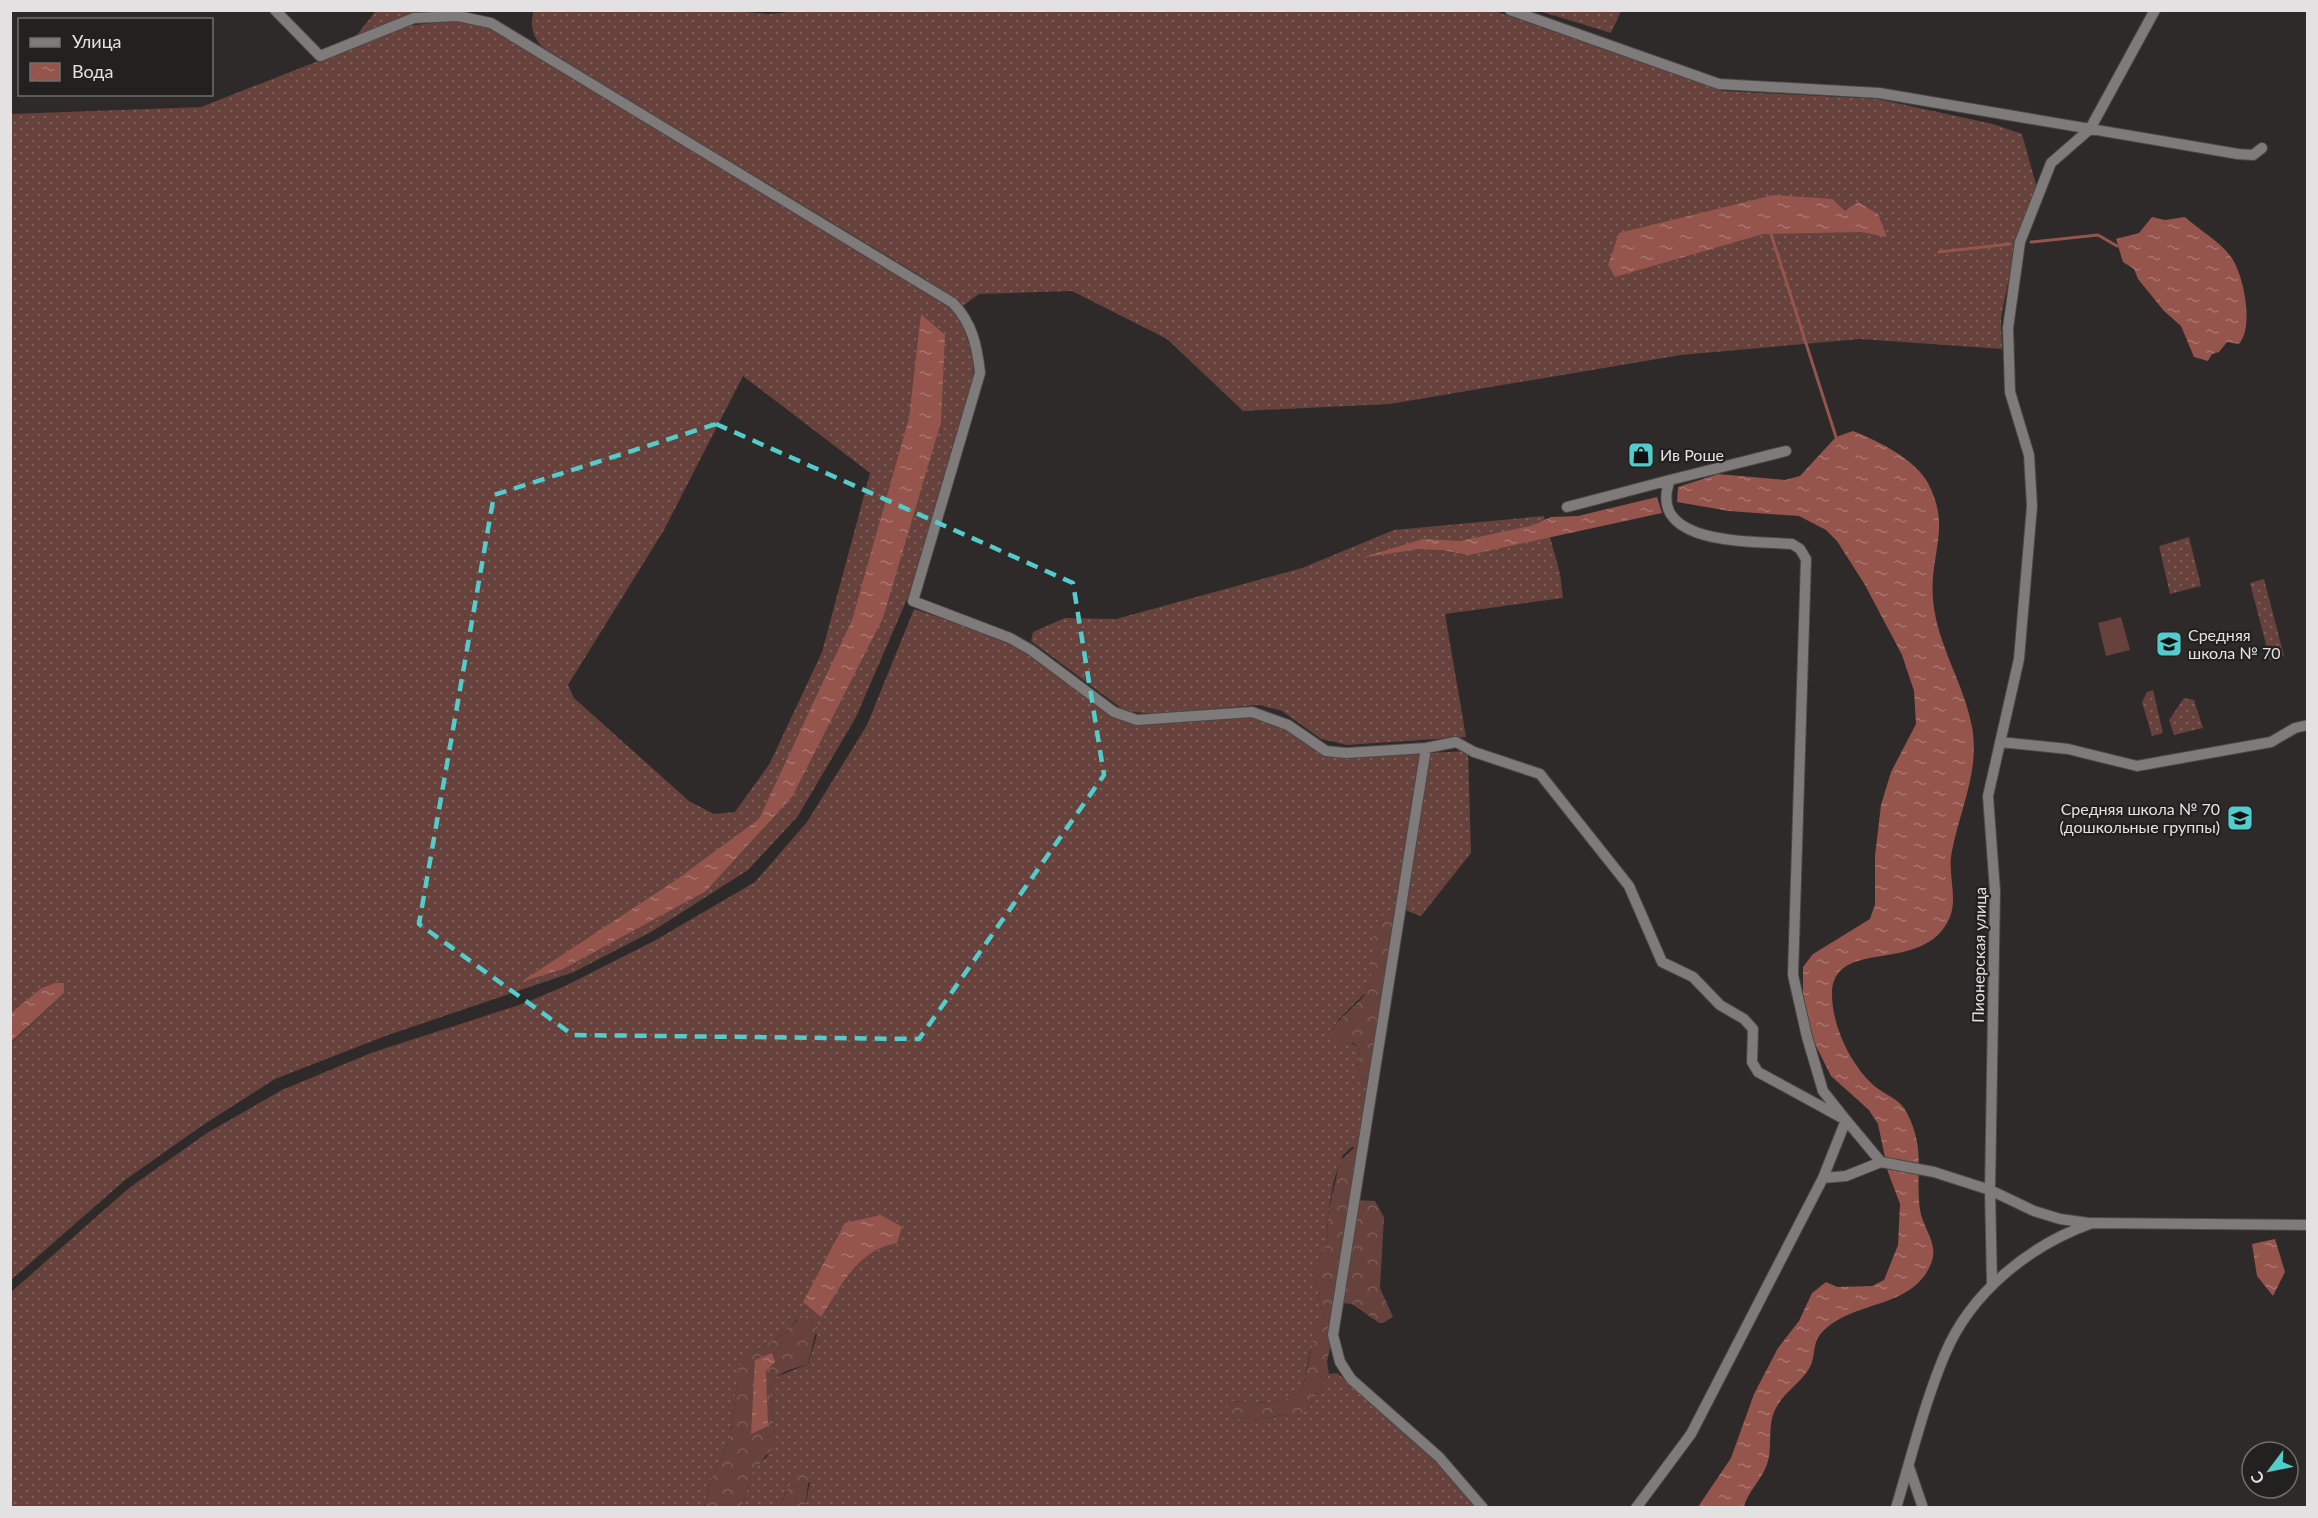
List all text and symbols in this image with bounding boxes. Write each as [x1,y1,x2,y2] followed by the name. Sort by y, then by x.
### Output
[18,18,213,96] legend
[72,30,122,52] text: Улица
[72,60,113,82] text: Вода
[1626,440,1656,470] shop icon: Ив Роше
[1660,445,1724,464] place label: Ив Роше
[2188,625,2281,662] place label: Средняя школа № 70
[2154,629,2184,659] school or university icon: Средняя школа № 70
[2060,799,2220,836] place label: Средняя школа № 70 (дошкольные группы)
[2225,803,2255,833] school or university icon: Средняя школа № 70 (дошкольные группы)
[1968,887,1989,1023] street label: Пионерская улица
[2240,1440,2300,1500] north arrow
[2246,1468,2268,1488] text: С

